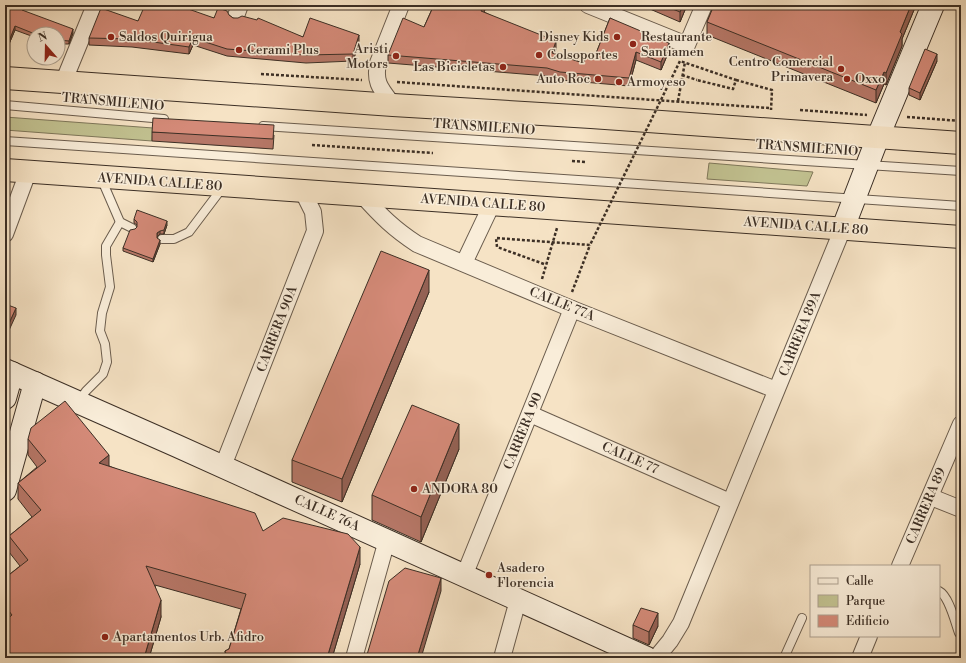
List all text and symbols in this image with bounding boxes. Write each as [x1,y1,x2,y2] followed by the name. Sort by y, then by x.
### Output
[26,26,66,66] north arrow
[36,29,50,46] text: N
[119,29,213,45] place label: Saldos Quirigua
[539,29,609,45] place label: Disney Kids
[641,29,712,60] place label: Restaurante Santiamen
[106,32,116,42] marker: Saldos Quirigua
[612,32,622,42] marker: Disney Kids
[628,39,638,49] marker: Restaurante Santiamen
[346,41,388,72] place label: Aristi Motors
[247,42,319,58] place label: Cerami Plus
[234,45,244,55] marker: Cerami Plus
[547,47,618,63] place label: Colsoportes
[534,50,544,60] marker: Colsoportes
[391,51,401,61] marker: Aristi Motors
[729,54,833,85] place label: Centro Comercial Primavera
[413,59,495,75] place label: Las Bicicletas
[498,62,508,72] marker: Las Bicicletas
[836,64,846,74] marker: Centro Comercial Primavera
[536,71,590,87] place label: Auto Roc
[855,71,885,87] place label: Oxxo
[593,74,603,84] marker: Auto Roc
[626,74,686,90] place label: Armoyeso
[842,74,852,84] marker: Oxxo
[614,77,624,87] marker: Armoyeso
[61,90,165,114] street label: TRANSMILENIO
[432,115,536,139] street label: TRANSMILENIO
[755,136,859,160] street label: TRANSMILENIO
[96,170,223,194] street label: AVENIDA CALLE 80
[419,191,546,215] street label: AVENIDA CALLE 80
[742,214,869,238] street label: AVENIDA CALLE 80
[253,283,301,374] street label: CARRERA 90A
[527,284,598,325] street label: CALLE 77A
[776,288,825,379] street label: CARRERA 89A
[500,390,546,472] street label: CARRERA 90
[599,438,661,478] street label: CALLE 77
[903,465,949,547] street label: CARRERA 89
[421,481,498,497] place label: ANDORA 80
[409,484,419,494] marker: ANDORA 80
[292,491,363,535] street label: CALLE 76A
[496,560,554,591] place label: Asadero Florencia
[810,565,940,637] legend
[484,570,494,580] marker: Asadero Florencia
[846,574,873,589] text: Calle
[846,594,885,609] text: Parque
[846,614,889,629] text: Edificio
[112,629,264,645] place label: Apartamentos Urb. Afidro
[100,632,110,642] marker: Apartamentos Urb. Afidro

